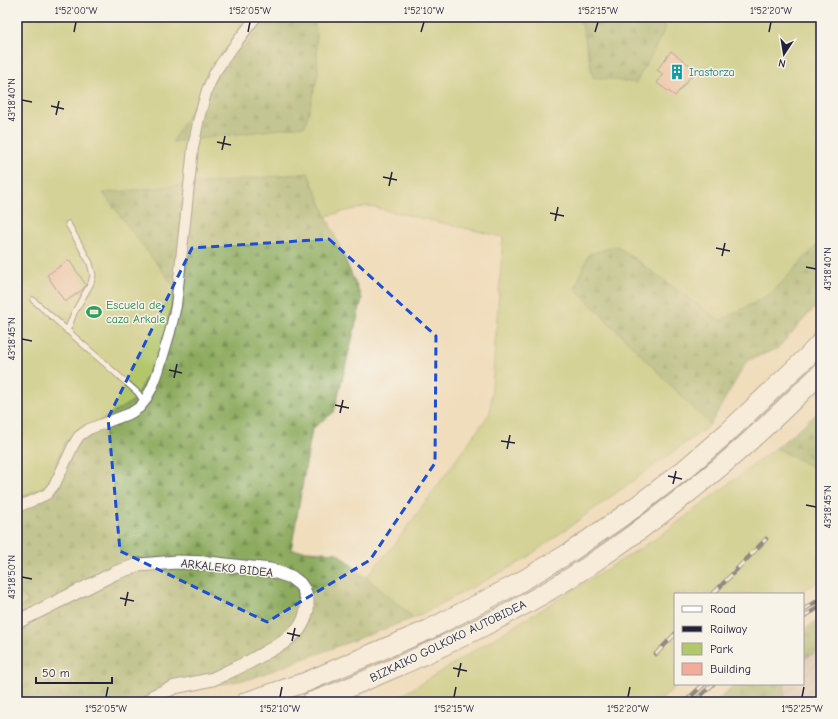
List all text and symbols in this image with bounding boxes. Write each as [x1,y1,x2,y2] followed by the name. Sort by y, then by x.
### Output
[55,5,98,17] text: 1°52'00"W
[229,5,271,17] text: 1°52'05"W
[404,5,445,17] text: 1°52'10"W
[578,5,618,17] text: 1°52'15"W
[750,5,792,17] text: 1°52'20"W
[764,34,804,74] north arrow
[777,56,787,70] text: N
[668,63,686,81] building icon: Irastorza
[689,65,735,79] place label: Irastorza
[6,78,18,122] text: 43°18'40"N
[822,247,834,291] text: 43°18'40"N
[106,298,165,326] place label: Escuela de caza Arkale
[85,303,103,321] sports icon: Escuela de caza Arkale
[6,317,18,361] text: 43°18'45"N
[822,485,834,529] text: 43°18'45"N
[6,555,18,599] text: 43°18'50"N
[180,556,274,580] street label: ARKALEKO BIDEA
[674,593,804,685] legend
[368,597,528,685] street label: BIZKAIKO GOLKOKO AUTOBIDEA
[710,602,736,616] text: Road
[710,622,748,636] text: Railway
[710,642,733,656] text: Park
[36,659,112,685] scale bar
[710,662,751,676] text: Building
[42,666,70,680] text: 50 m
[85,703,127,715] text: 1°52'05"W
[260,703,301,715] text: 1°52'10"W
[434,703,474,715] text: 1°52'15"W
[607,703,649,715] text: 1°52'20"W
[781,703,823,715] text: 1°52'25"W

